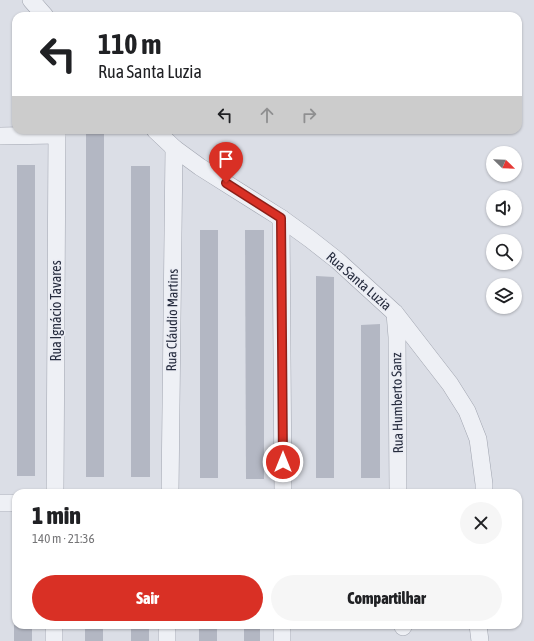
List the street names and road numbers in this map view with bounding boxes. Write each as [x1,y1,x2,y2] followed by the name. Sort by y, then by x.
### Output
[323,248,395,314] street label: Rua Santa Luzia
[48,260,64,362] street label: Rua Ignácio Tavares
[163,268,181,371] street label: Rua Cláudio Martins
[388,352,406,454] street label: Rua Humberto Sanz

